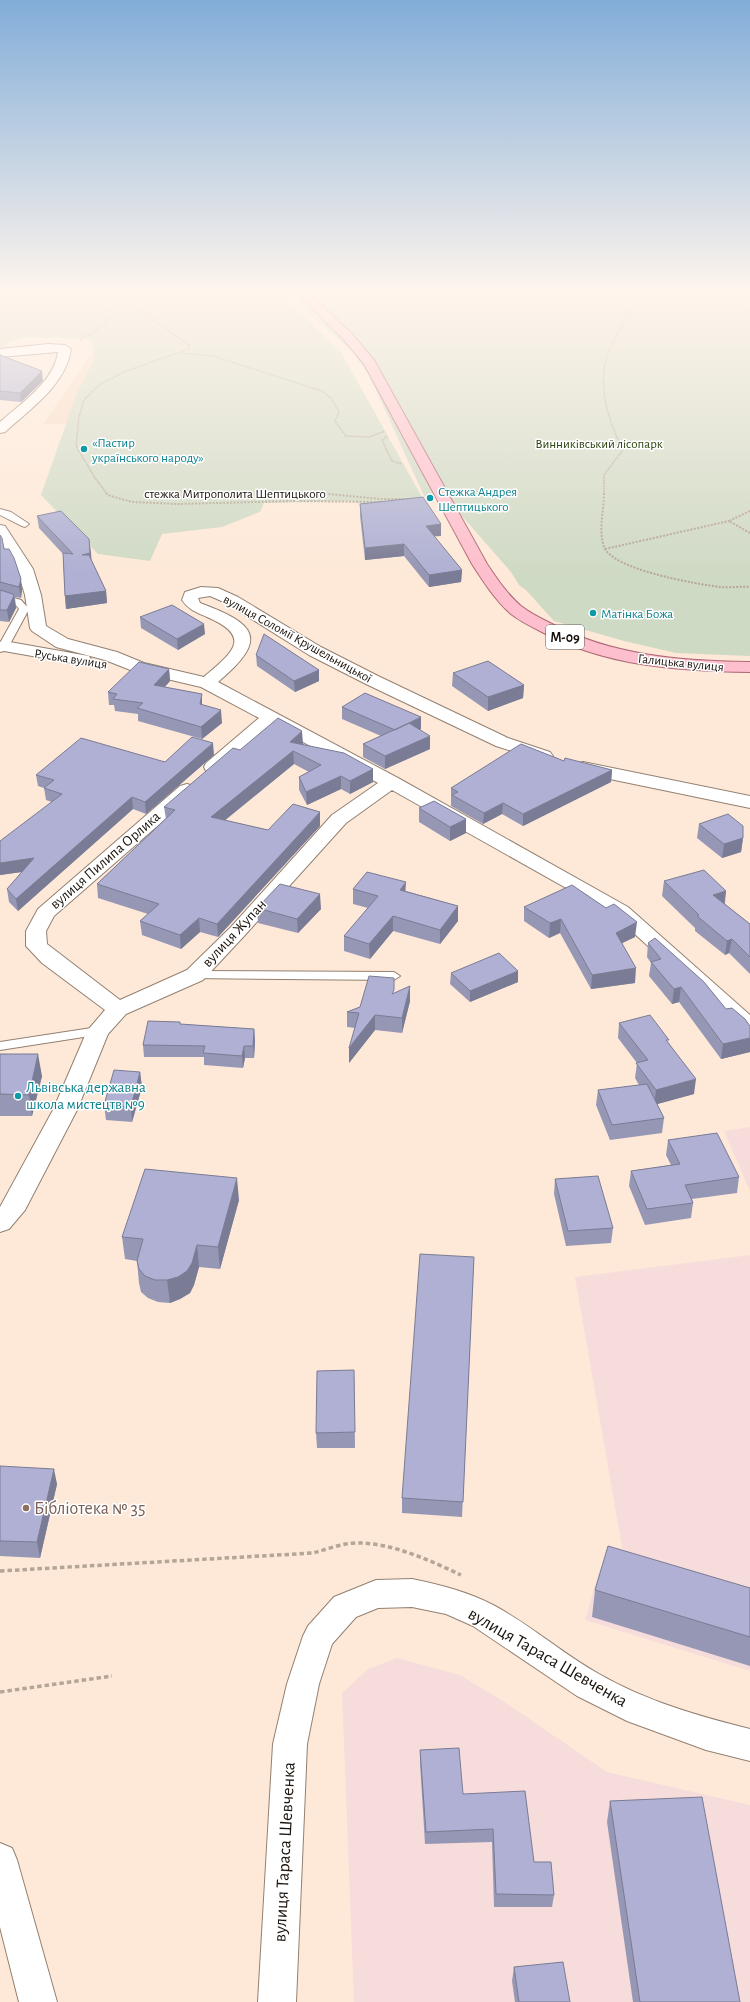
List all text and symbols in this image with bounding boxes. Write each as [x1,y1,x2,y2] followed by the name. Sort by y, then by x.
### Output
[91,437,204,465] place label: «Пастир українського народу»
[535,438,663,451] park label: Винниківський лісопарк
[79,444,89,454] marker: «Пастир українського народу»
[438,486,517,514] place label: Стежка Андрея Шептицького
[144,488,326,501] street label: стежка Митрополита Шептицького
[425,493,435,503] marker: Стежка Андрея Шептицького
[221,593,374,686] street label: вулиця Соломії Крушельницької
[588,608,598,618] marker: Матінка Божа
[601,608,673,621] place label: Матінка Божа
[546,625,584,649] road number: М-09
[33,647,108,672] street label: Руська вулиця
[637,653,724,674] street label: Галицька вулиця
[47,809,163,912] street label: вулиця Пилипа Орлика
[200,897,269,970] street label: вулиця Жупан
[26,1080,146,1112] place label: Львівська державна школа мистецтв №9
[13,1091,23,1101] marker: Львівська державна школа мистецтв №9
[34,1499,145,1518] place label: Бібліотека № 35
[21,1503,31,1513] marker: Бібліотека № 35
[465,1605,630,1711] street label: вулиця Тараса Шевченка
[271,1761,299,1943] street label: вулиця Тараса Шевченка

